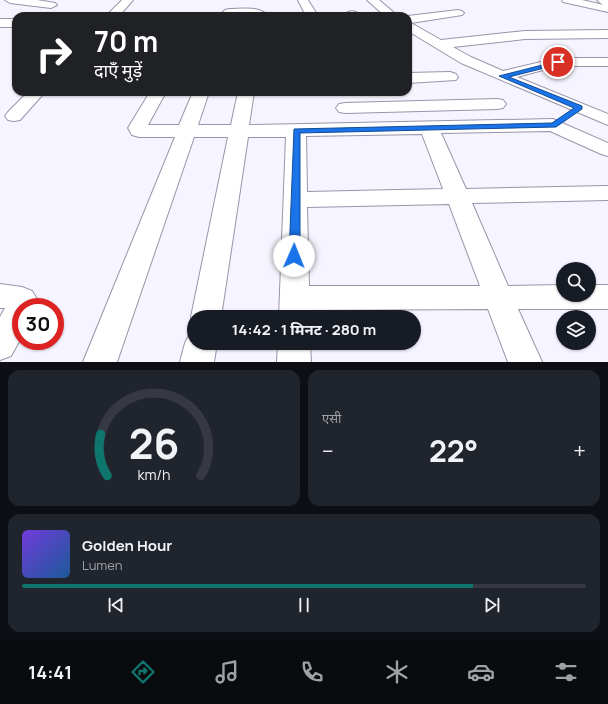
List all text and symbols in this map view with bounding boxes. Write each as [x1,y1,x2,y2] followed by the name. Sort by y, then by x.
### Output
[94,22,158,60] text: 70 m
[28,28,80,80] icon: right
[541,45,575,79] pin
[547,51,569,73] icon: arrive
[94,58,142,82] text: दाएँ मुड़ें
[273,235,315,277] position arrow
[556,262,596,350] map controls
[556,262,596,302] button: search
[12,298,64,350] speed limit sign: 30
[556,310,596,350] button: layers
[232,319,376,340] text: 14:42 · 1 मिनट · 280 m
[322,409,341,427] text: एसी
[129,415,179,471] text: 26
[429,430,478,471] text: 22°
[322,436,334,466] text: −
[573,436,586,466] text: +
[137,465,171,484] text: km/h
[82,535,172,556] text: Golden Hour
[82,556,122,574] text: Lumen
[105,594,127,616] icon: previous
[293,594,315,616] icon: pause
[481,594,503,616] icon: next
[129,658,157,686] icon: directions
[213,658,241,686] icon: music
[298,658,326,686] icon: phone
[383,658,411,686] icon: climate
[467,658,495,686] icon: car
[552,658,580,686] icon: filters
[28,660,72,684] text: 14:41

